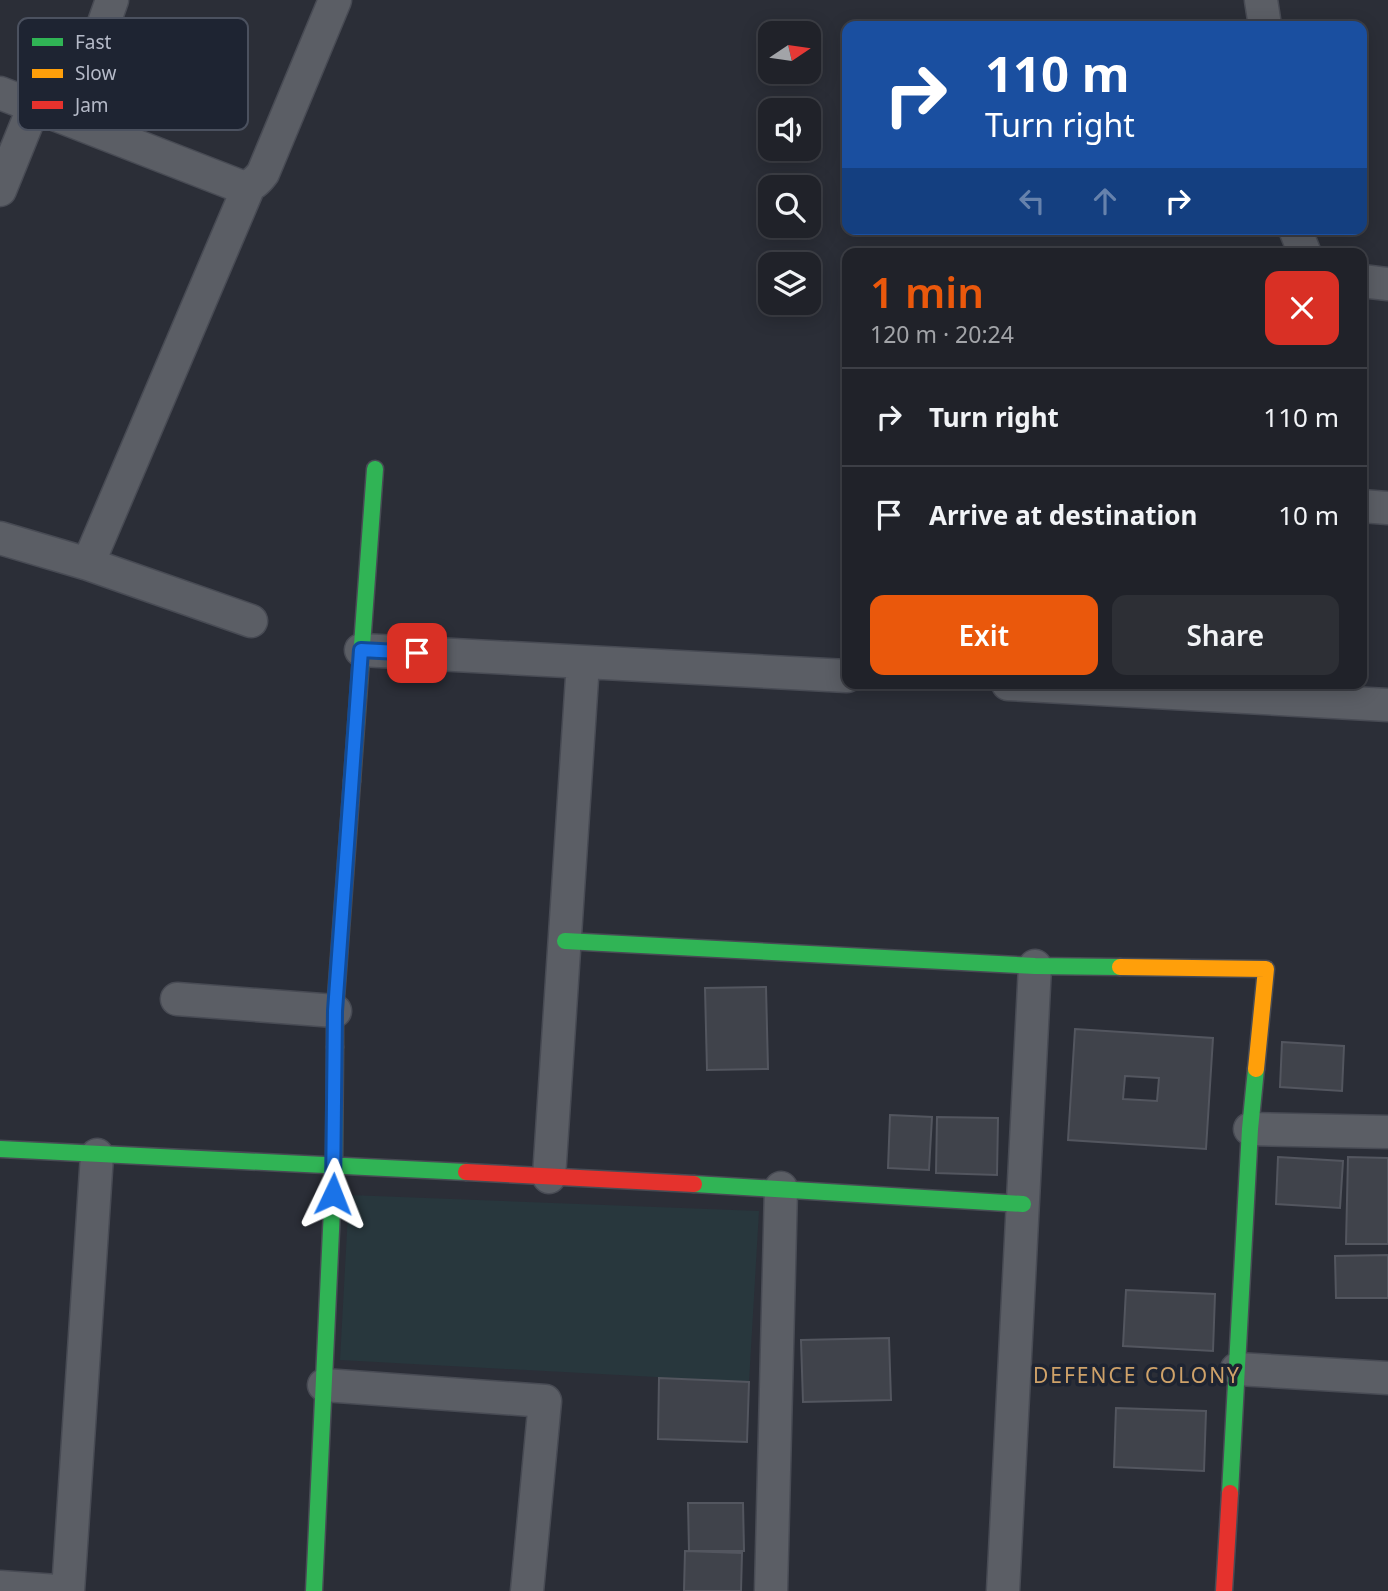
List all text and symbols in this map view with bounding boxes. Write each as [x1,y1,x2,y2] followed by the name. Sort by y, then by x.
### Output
[18,18,248,130] legend
[758,21,821,84] north arrow
[758,21,821,315] map controls
[75,29,112,55] text: Fast
[985,40,1130,106] text: 110 m
[870,49,961,140] icon: right
[75,60,116,86] text: Slow
[73,92,109,118] text: Jam
[758,98,821,161] button: sound
[985,103,1135,146] text: Turn right
[758,175,821,238] button: search
[1013,182,1051,220] icon: left
[1086,182,1124,220] icon: ahead
[1159,182,1197,220] icon: right
[758,252,821,315] button: layers
[870,263,984,320] text: 1 min
[1265,271,1339,345] button: close
[870,318,1014,350] text: 120 m · 20:24
[870,398,908,436] icon: right
[929,399,1059,435] text: Turn right
[1263,399,1339,435] text: 110 m
[870,496,908,534] icon: arrive
[929,497,1198,533] text: Arrive at destination
[1278,497,1339,533] text: 10 m
[870,595,1098,675] button: Exit
[1112,595,1339,675] button: Share
[387,623,447,683] pin
[398,634,436,672] icon: arrive
[296,1157,370,1231] position arrow
[1033,1361,1241,1389] district label: DEFENCE COLONY

